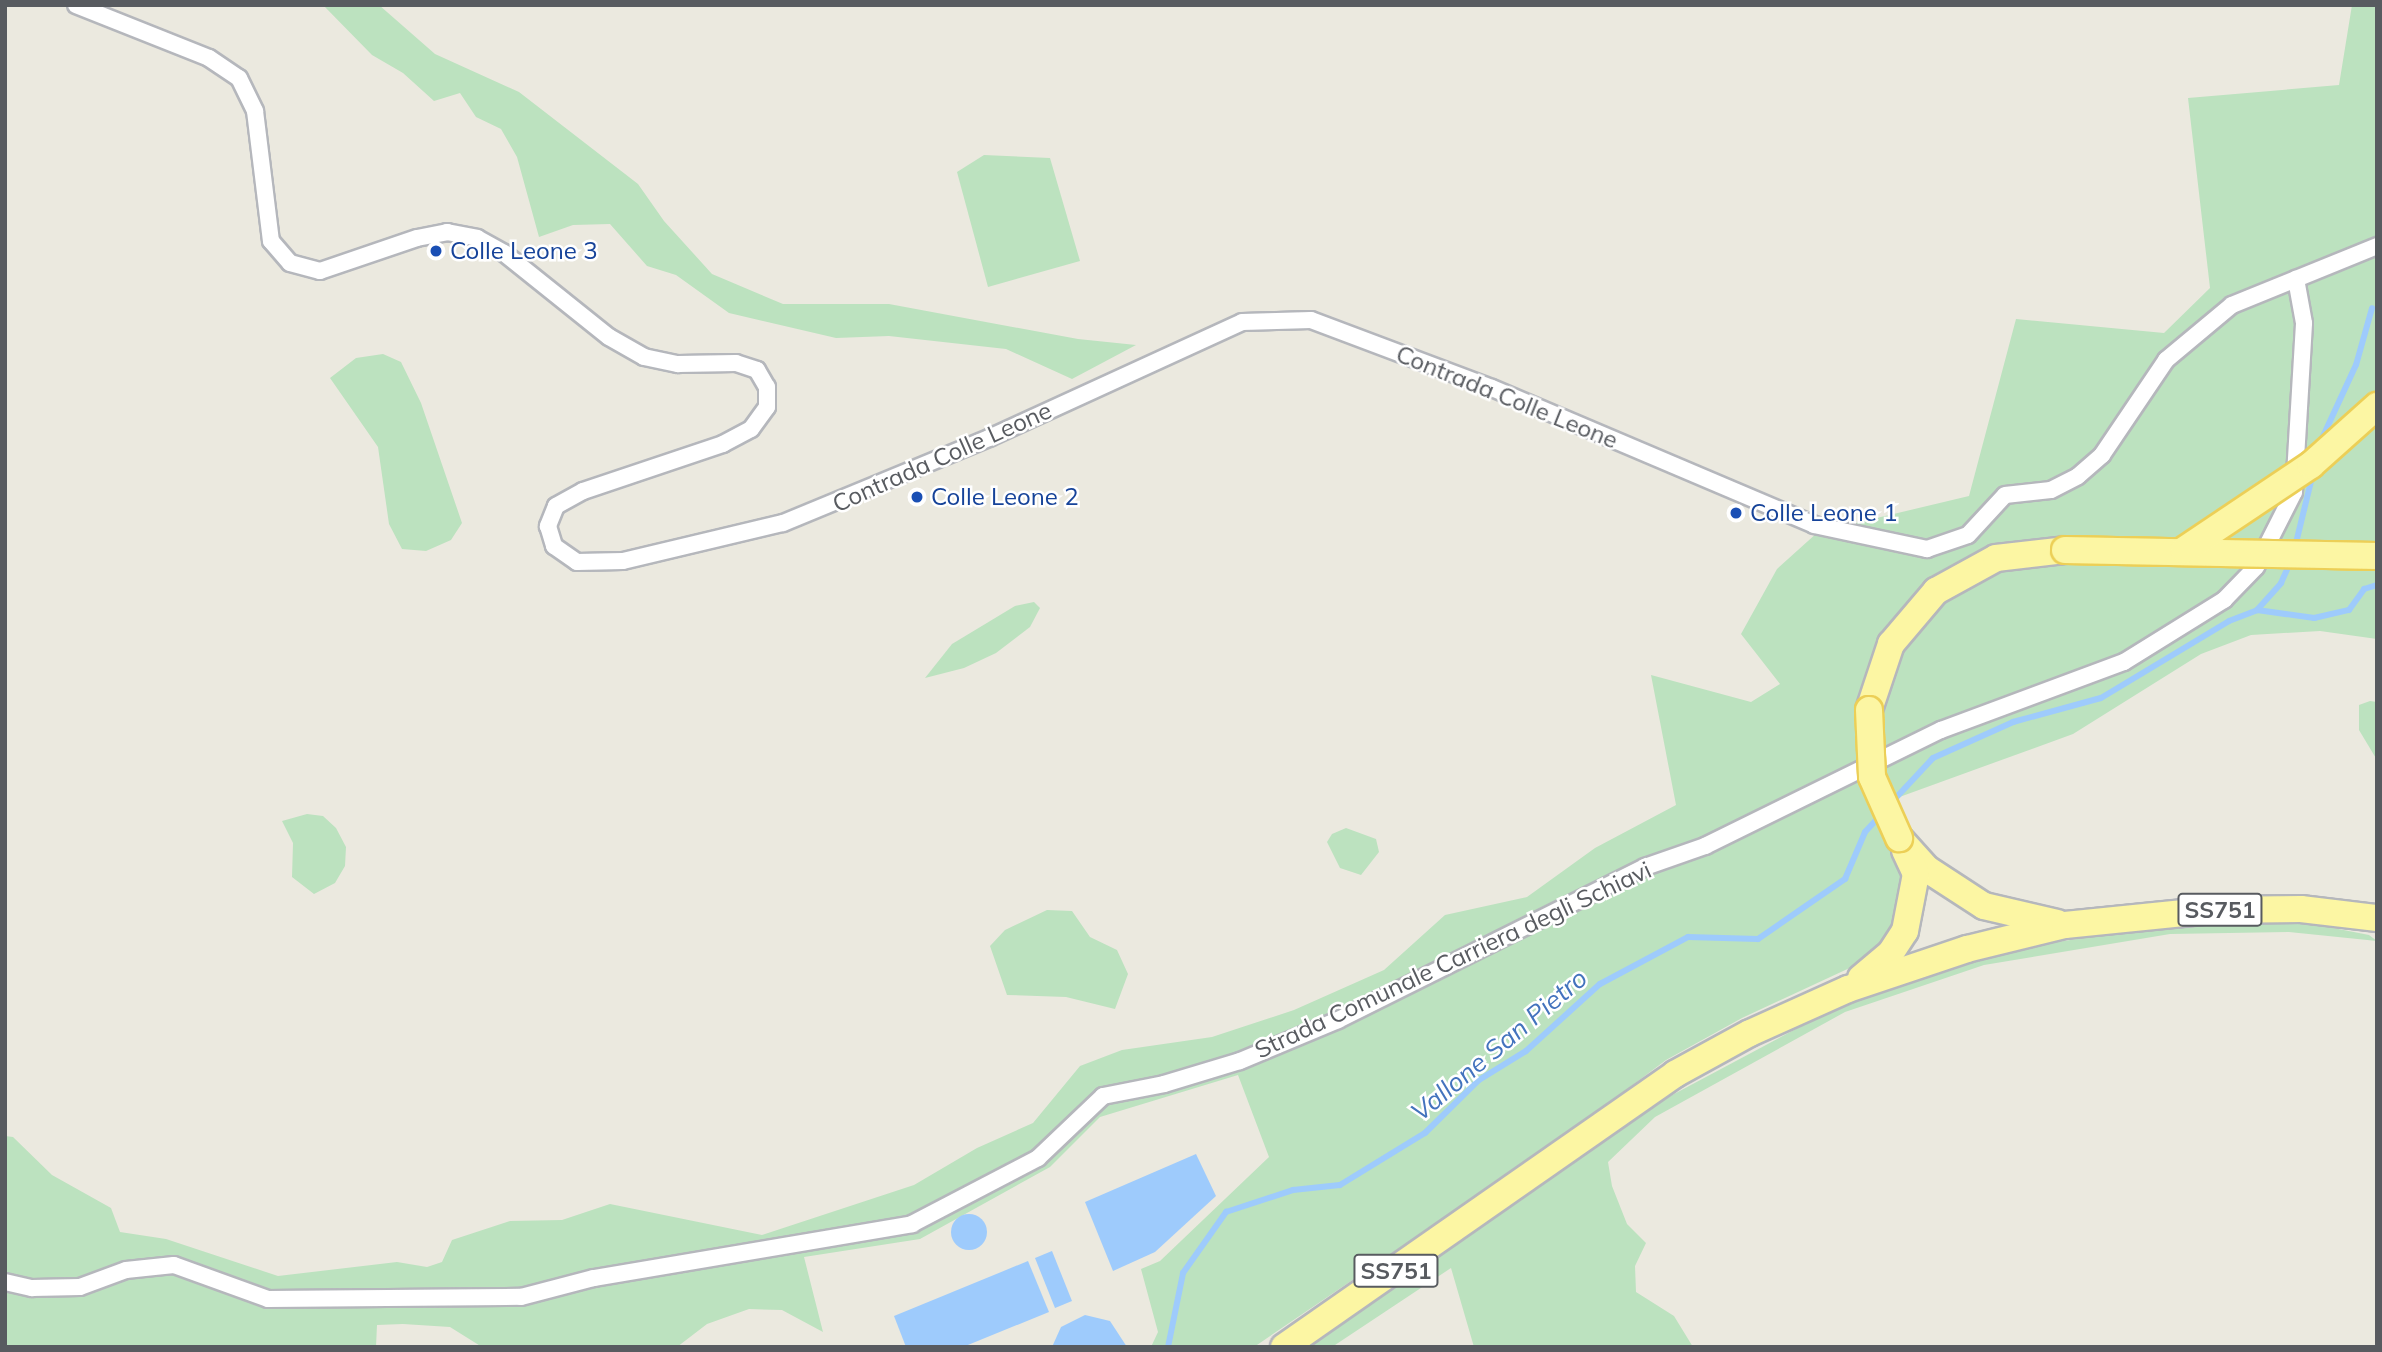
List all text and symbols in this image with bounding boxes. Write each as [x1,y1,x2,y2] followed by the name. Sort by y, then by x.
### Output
[450,237,598,265] place label: Colle Leone 3
[428,243,444,259] marker: Colle Leone 3
[1392,339,1622,455] street label: Contrada Colle Leone
[828,396,1056,518] street label: Contrada Colle Leone
[931,483,1079,511] place label: Colle Leone 2
[909,489,925,505] marker: Colle Leone 2
[1750,499,1898,527] place label: Colle Leone 1
[1728,505,1744,521] marker: Colle Leone 1
[1250,855,1656,1065] street label: Strada Comunale Carriera degli Schiavi
[2176,890,2264,930] road number: SS751
[1405,962,1593,1128] water label: Vallone San Pietro
[1352,1252,1440,1290] road number: SS751

